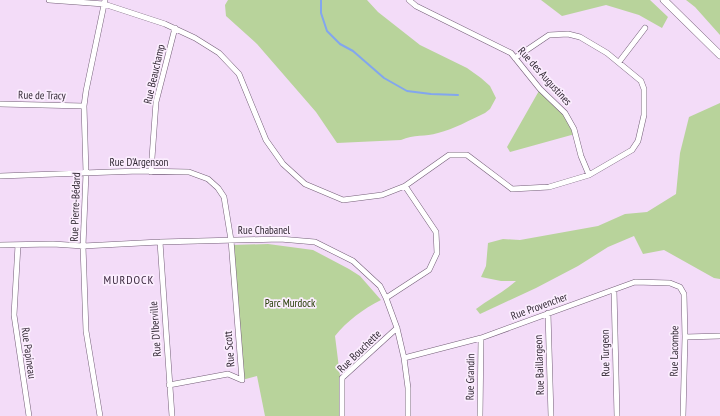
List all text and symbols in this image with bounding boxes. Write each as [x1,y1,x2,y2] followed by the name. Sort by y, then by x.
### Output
[140,43,168,105] street label: Rue Beauchamp
[515,44,575,108] street label: Rue des Augustines
[18,88,67,102] street label: Rue de Tracy
[110,155,169,169] street label: Rue D'Argenson
[67,172,83,242] street label: Rue Pierre-Bédard
[238,223,291,237] street label: Rue Chabanel
[104,272,154,287] district label: MURDOCK
[509,289,569,323] street label: Rue Provencher
[265,296,316,310] park label: Parc Murdock
[146,300,164,357] street label: Rue D'Iberville
[667,325,681,376] street label: Rue Lacombe
[18,326,40,380] street label: Rue Papineau
[334,326,384,375] street label: Rue Bouchette
[598,329,612,377] street label: Rue Turgeon
[220,330,238,368] street label: Rue Scott
[531,334,547,395] street label: Rue Baillargeon
[463,353,477,400] street label: Rue Grandin

